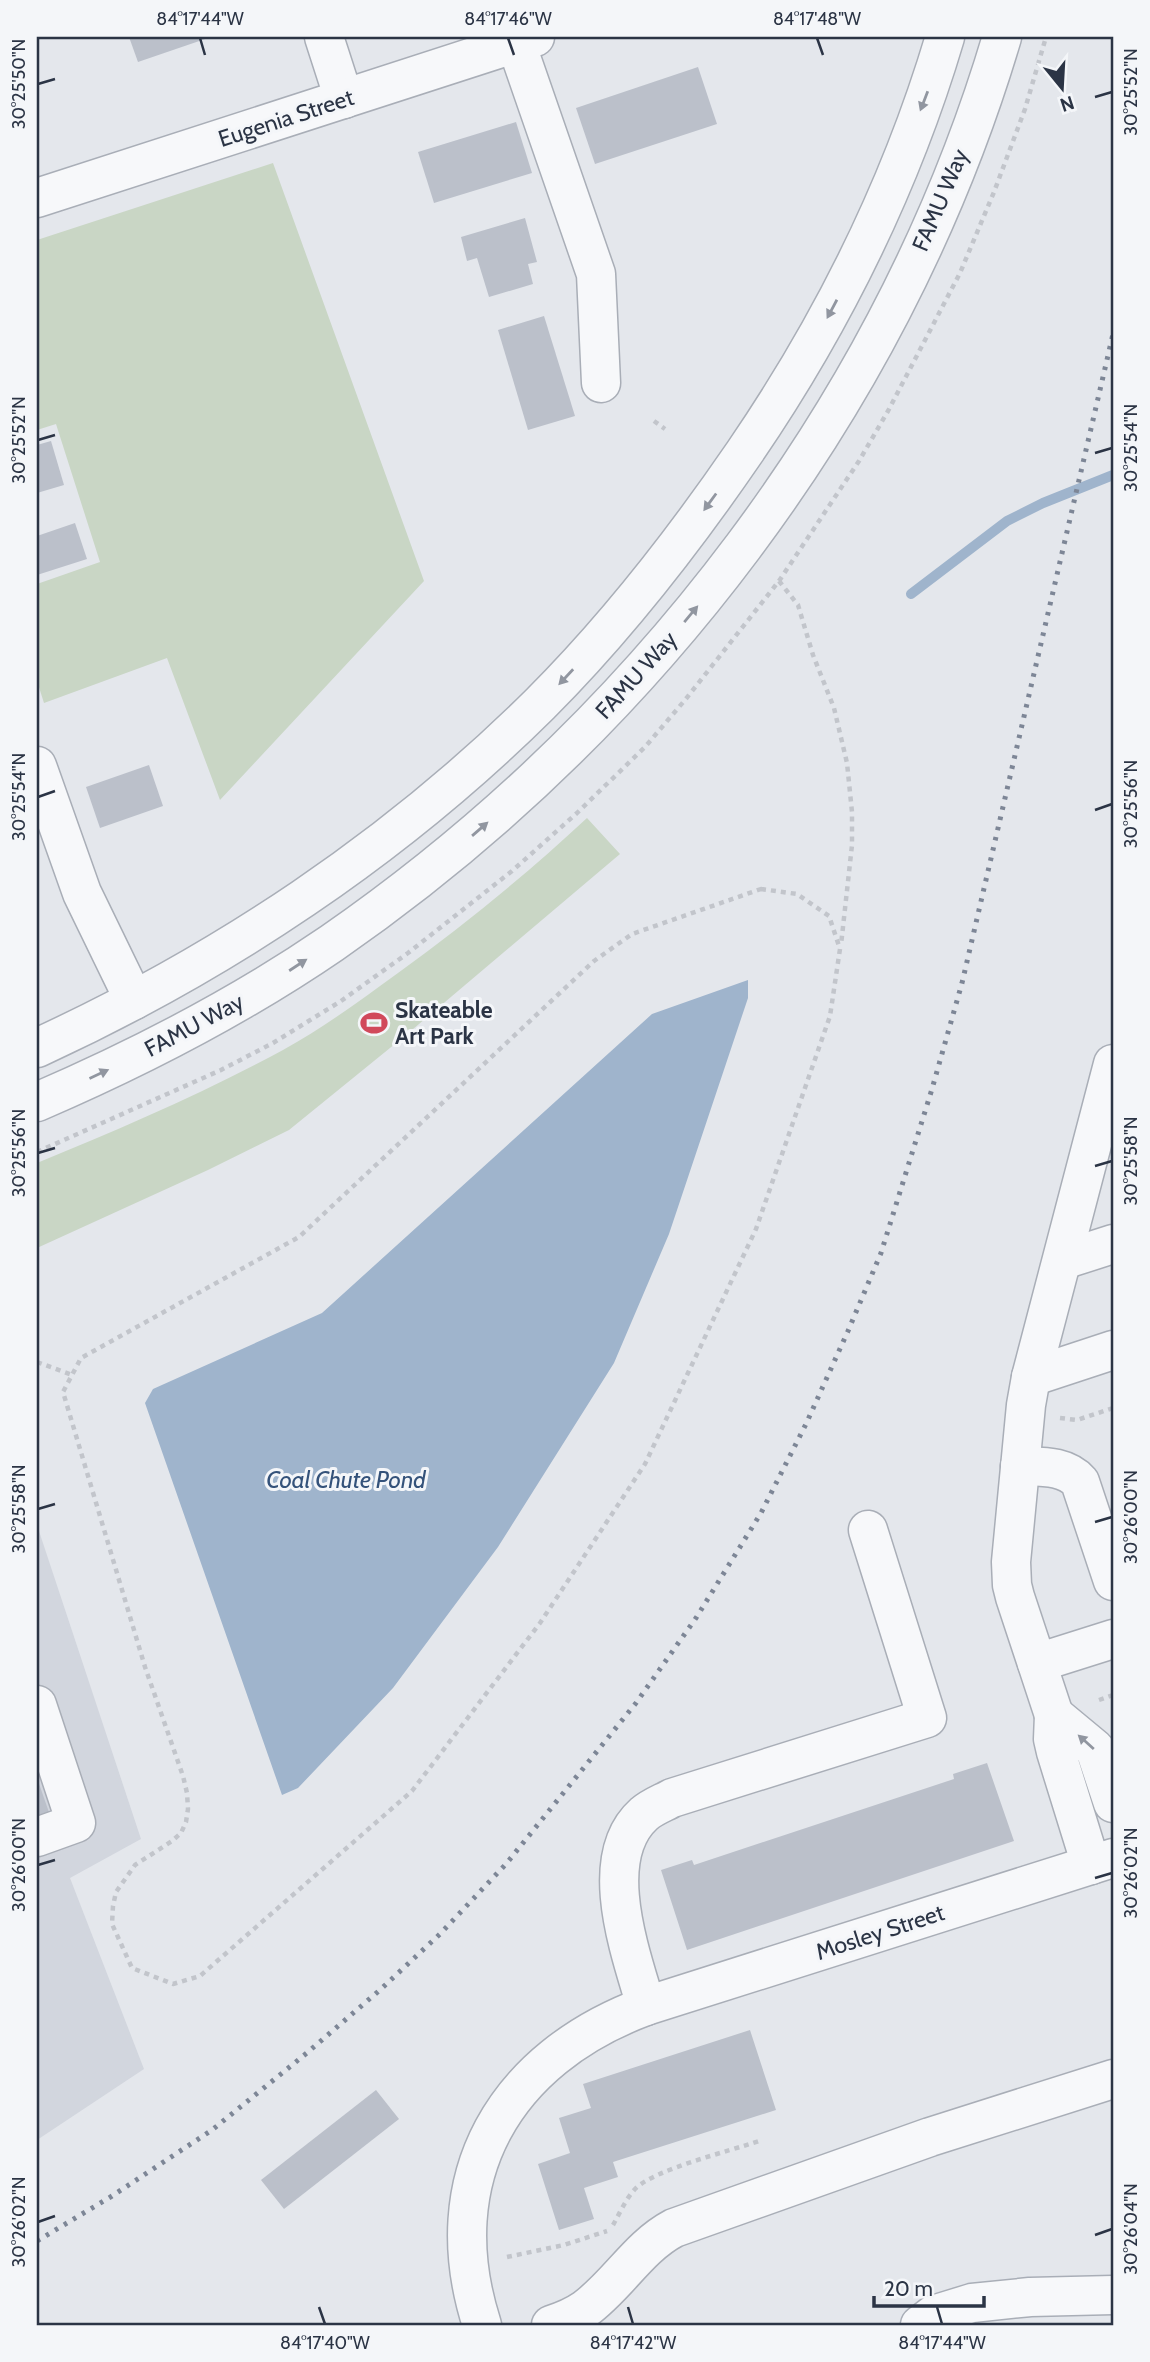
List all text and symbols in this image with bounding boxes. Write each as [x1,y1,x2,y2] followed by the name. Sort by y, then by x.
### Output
[156,8,244,30] text: 84°17'44"W
[464,8,552,30] text: 84°17'46"W
[773,8,861,30] text: 84°17'48"W
[8,39,30,129] text: 30°25'50"N
[1120,48,1142,136] text: 30°25'52"N
[1028,52,1098,122] north arrow
[215,83,357,153] street label: Eugenia Street
[918,91,929,112] one-way arrow
[1057,91,1077,117] text: N
[906,144,974,255] street label: FAMU Way
[826,300,838,319] one-way arrow
[8,396,30,484] text: 30°25'52"N
[1120,404,1142,492] text: 30°25'54"N
[703,492,718,510] one-way arrow
[683,605,698,622] one-way arrow
[589,625,683,725] street label: FAMU Way
[558,668,574,685] one-way arrow
[8,753,30,841] text: 30°25'54"N
[1120,760,1142,848] text: 30°25'56"N
[472,821,489,837] one-way arrow
[289,958,308,971] one-way arrow
[140,987,249,1063] street label: FAMU Way
[395,996,493,1050] place label: Skateable Art Park
[359,1008,389,1038] sports icon: Skateable Art Park
[89,1068,109,1080] one-way arrow
[8,1109,30,1197] text: 30°25'56"N
[1120,1117,1142,1205] text: 30°25'58"N
[8,1465,30,1553] text: 30°25'58"N
[266,1465,426,1494] water label: Coal Chute Pond
[1120,1470,1142,1564] text: 30°26'00"N
[1078,1734,1095,1750] one-way arrow
[8,1818,30,1912] text: 30°26'00"N
[1120,1828,1142,1918] text: 30°26'02"N
[812,1898,948,1966] street label: Mosley Street
[8,2177,30,2267] text: 30°26'02"N
[1120,2183,1142,2275] text: 30°26'04"N
[874,2264,984,2308] scale bar
[884,2276,933,2301] text: 20 m
[280,2332,370,2354] text: 84°17'40"W
[590,2332,676,2354] text: 84°17'42"W
[898,2332,986,2354] text: 84°17'44"W

